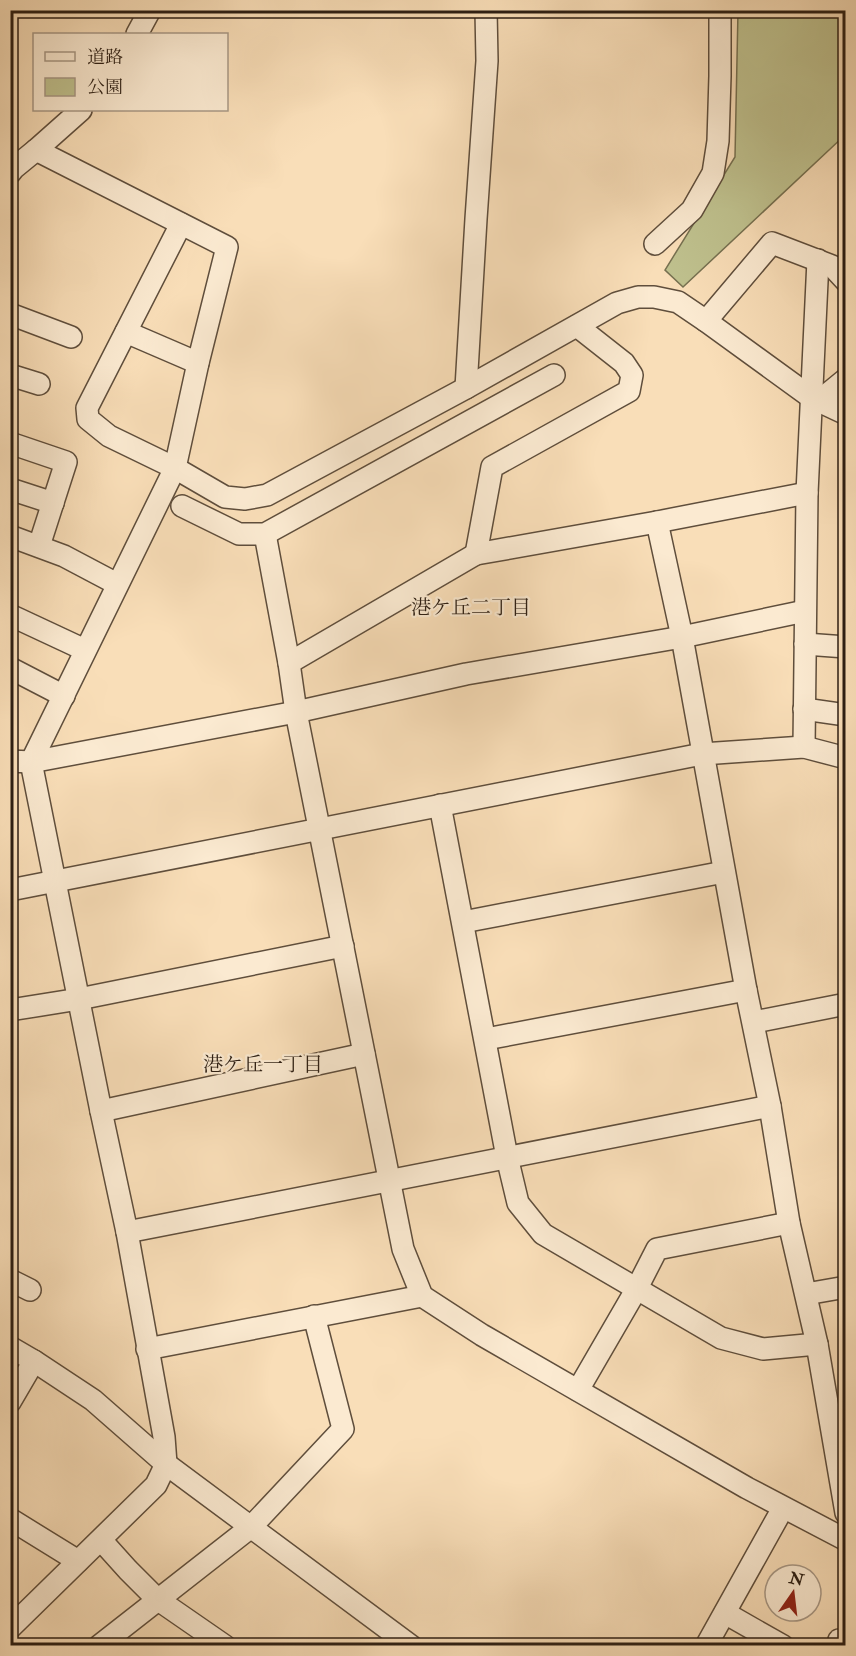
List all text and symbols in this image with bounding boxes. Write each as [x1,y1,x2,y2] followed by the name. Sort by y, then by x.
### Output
[33,33,228,111] legend
[87,46,123,69] text: 道路
[87,76,123,99] text: 公園
[411,595,531,620] district label: 港ケ丘二丁目
[203,1052,323,1077] district label: 港ケ丘一丁目
[763,1563,823,1623] north arrow
[786,1568,806,1591] text: N

